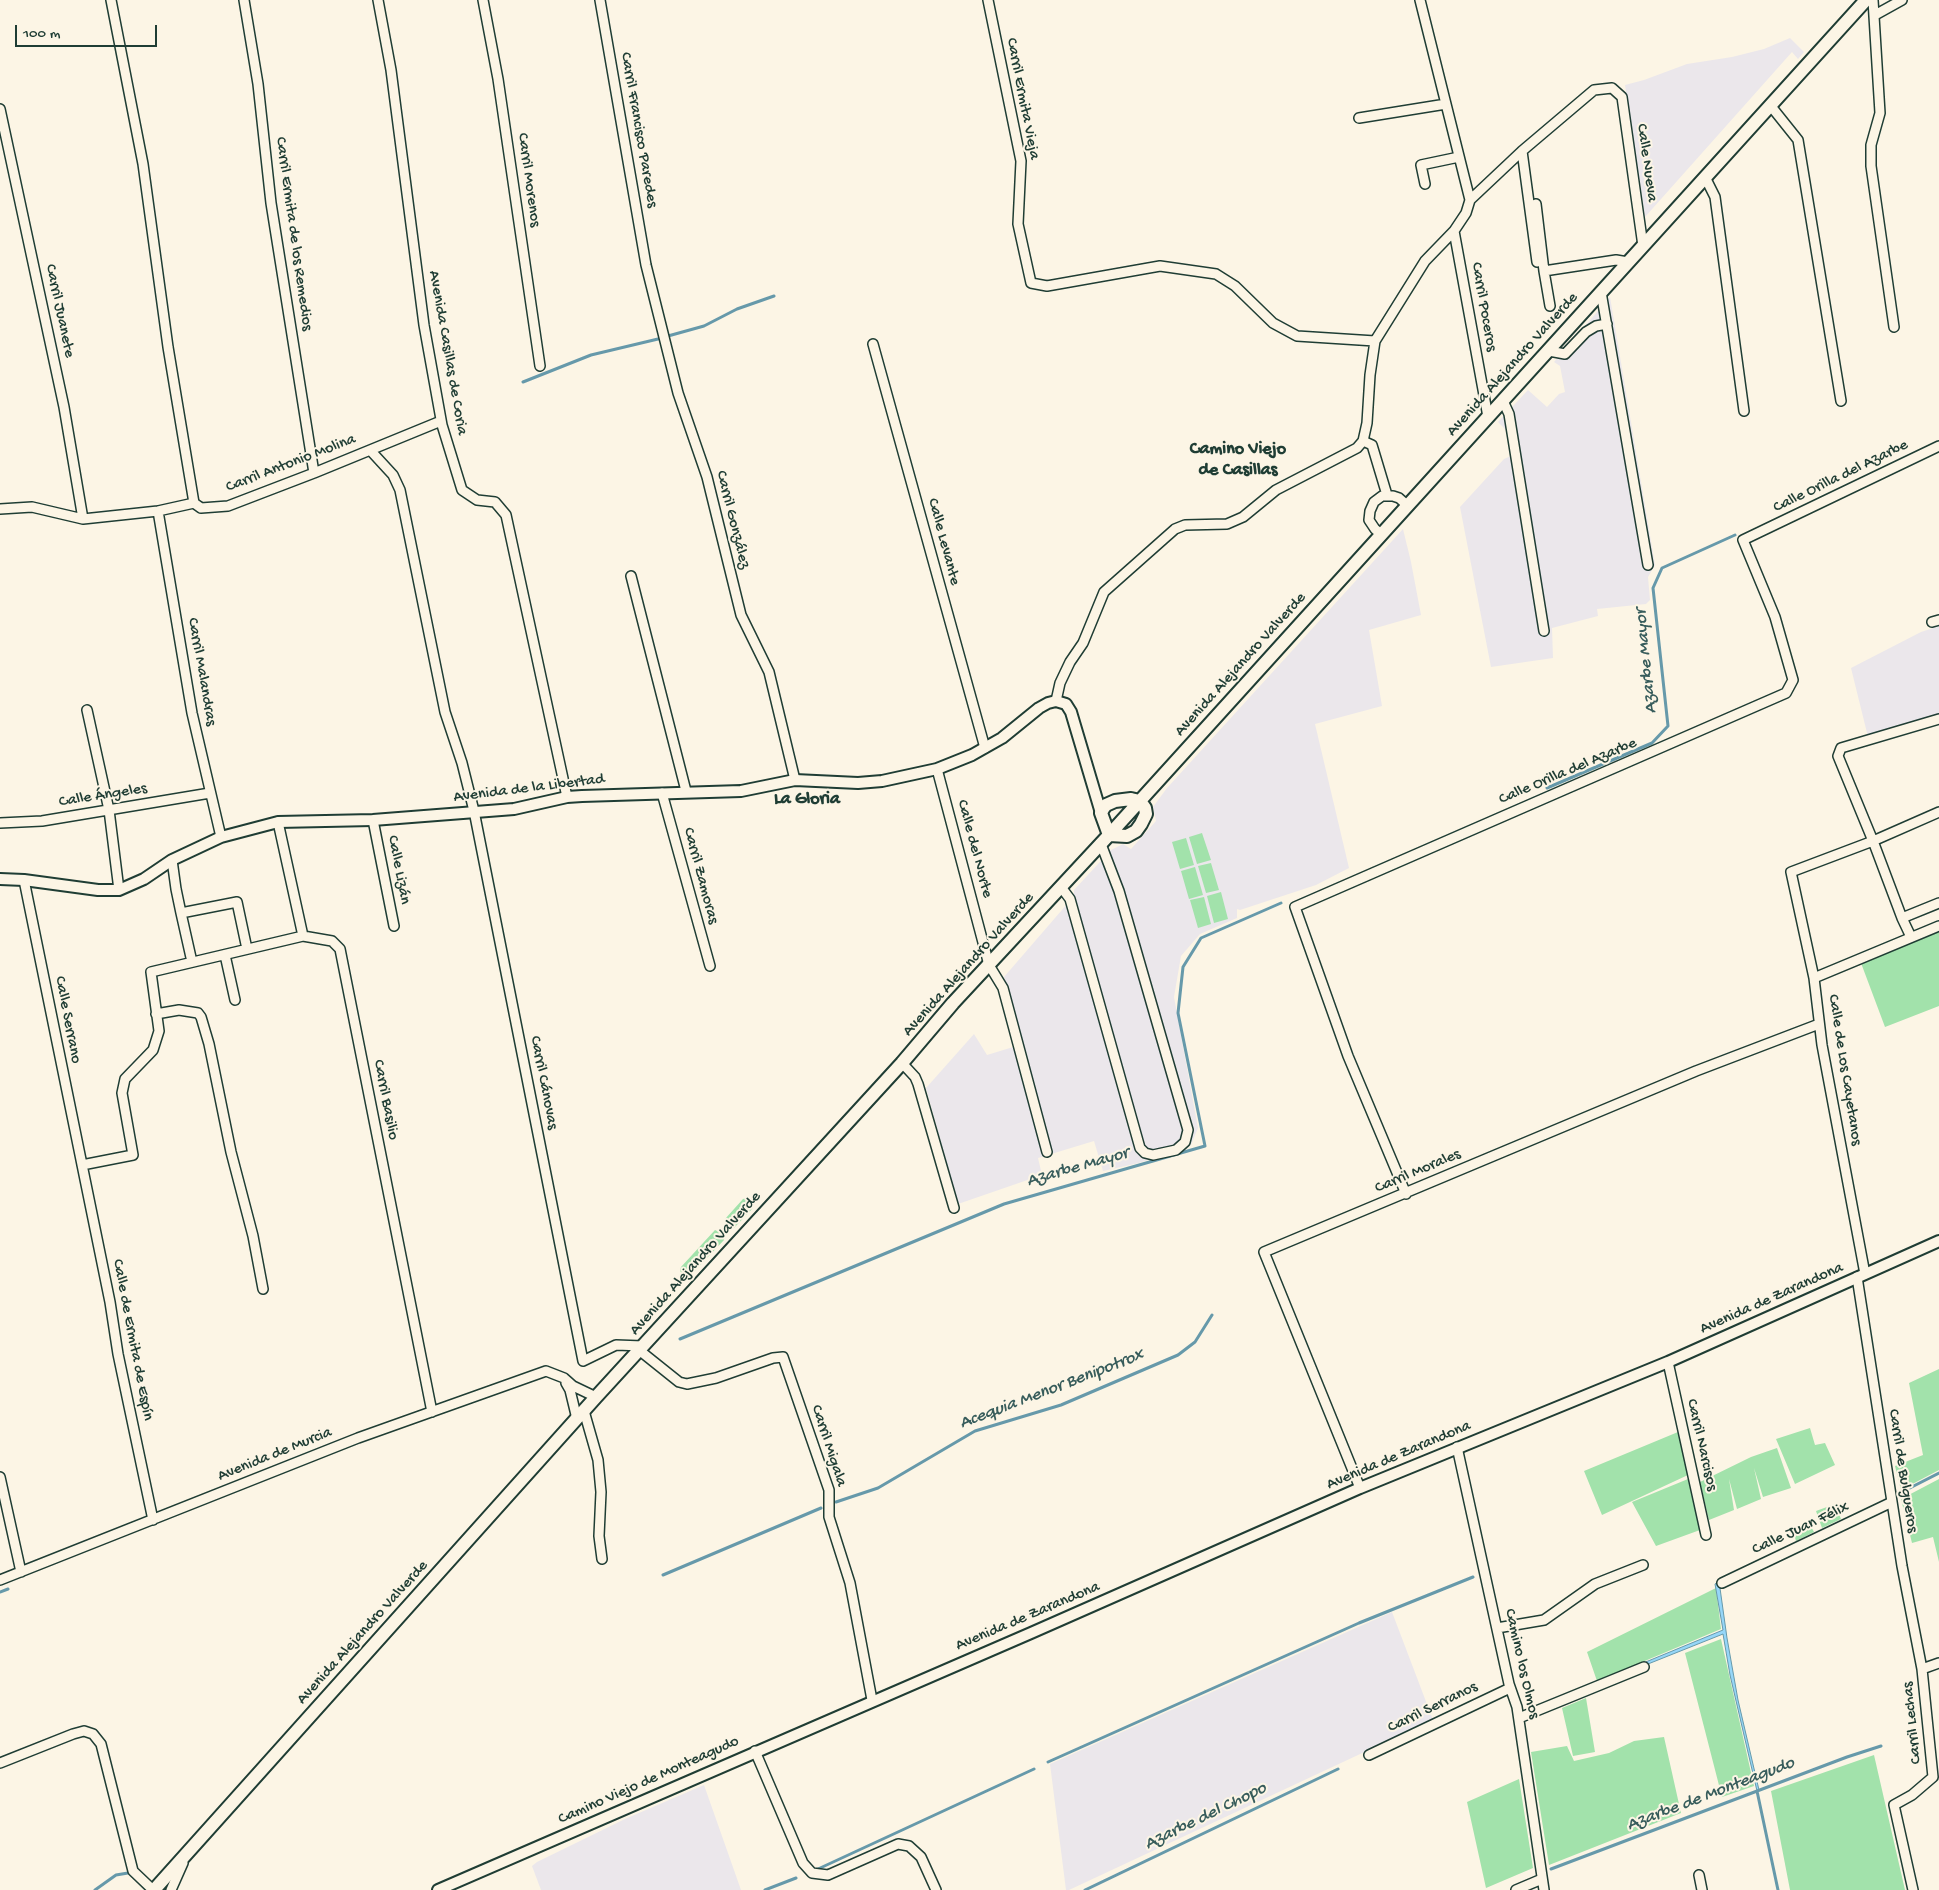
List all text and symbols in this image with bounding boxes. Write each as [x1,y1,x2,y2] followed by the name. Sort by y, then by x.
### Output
[18,15,160,47] scale bar
[23,25,60,43] text: 100 m
[1001,37,1043,161] street label: Carril Ermita Vieja
[615,51,661,209] street label: Carril Francisco Paredes
[1631,123,1661,203] street label: Calle Nueva
[512,132,544,228] street label: Carril Morenos
[270,136,316,332] street label: Carril Ermita de los Remedios
[1466,261,1500,353] street label: Carril Poceros
[40,262,78,360] street label: Carril Juanete
[423,269,471,437] street label: Avenida Casillas de Coria
[1443,289,1583,441] street label: Avenida Alejandro Valverde
[223,430,359,498] street label: Carril Antonio Molina
[1770,436,1912,518] street label: Calle Orilla del Azarbe
[1190,439,1286,482] district label: Camino Viejo de Casillas
[711,469,753,571] street label: Carril González
[922,496,964,588] street label: Calle Levante
[1171,589,1311,741] street label: Avenida Alejandro Valverde
[1631,608,1663,714] water label: Azarbe Mayor
[182,616,220,728] street label: Carril Malandras
[1496,734,1640,810] street label: Calle Orilla del Azarbe
[452,770,606,808] street label: Avenida de la Libertad
[58,780,148,812] street label: Calle Ángeles
[774,789,840,811] district label: La Gloria
[952,798,996,900] street label: Calle del Norte
[678,826,722,926] street label: Carril Zamoras
[382,834,414,906] street label: Calle Lizán
[899,889,1039,1041] street label: Avenida Alejandro Valverde
[49,975,85,1065] street label: Calle Serrano
[1823,993,1865,1147] street label: Calle de Los Cayetanos
[525,1035,561,1131] street label: Carril Cánovas
[368,1058,402,1142] street label: Carril Basilio
[1025,1143,1131,1193] water label: Azarbe Mayor
[1372,1145,1464,1199] street label: Carril Morales
[626,1188,766,1340] street label: Avenida Alejandro Valverde
[107,1258,157,1422] street label: Calle de Ermita de Espín
[1697,1259,1847,1339] street label: Avenida de Zarandona
[957,1345,1147,1435] water label: Acequia Menor Benipotrox
[1681,1397,1721,1493] street label: Carril Narcisos
[806,1403,850,1489] street label: Carril Migala
[1883,1408,1921,1534] street label: Carril de Bulgueros
[1324,1417,1474,1495] street label: Avenida de Zarandona
[215,1423,335,1487] street label: Avenida de Murcia
[1749,1498,1853,1560] street label: Calle Juan Félix
[293,1557,433,1709] street label: Avenida Alejandro Valverde
[953,1578,1103,1656] street label: Avenida de Zarandona
[1499,1607,1543,1721] street label: Camino los Olmos
[1385,1678,1481,1738] street label: Carril Serranos
[1899,1681,1927,1765] street label: Carril Lechas
[556,1732,742,1830] street label: Camino Viejo de Monteagudo
[1624,1753,1798,1837] water label: Azarbe de Monteagudo
[1141,1778,1271,1856] water label: Azarbe del Chopo

